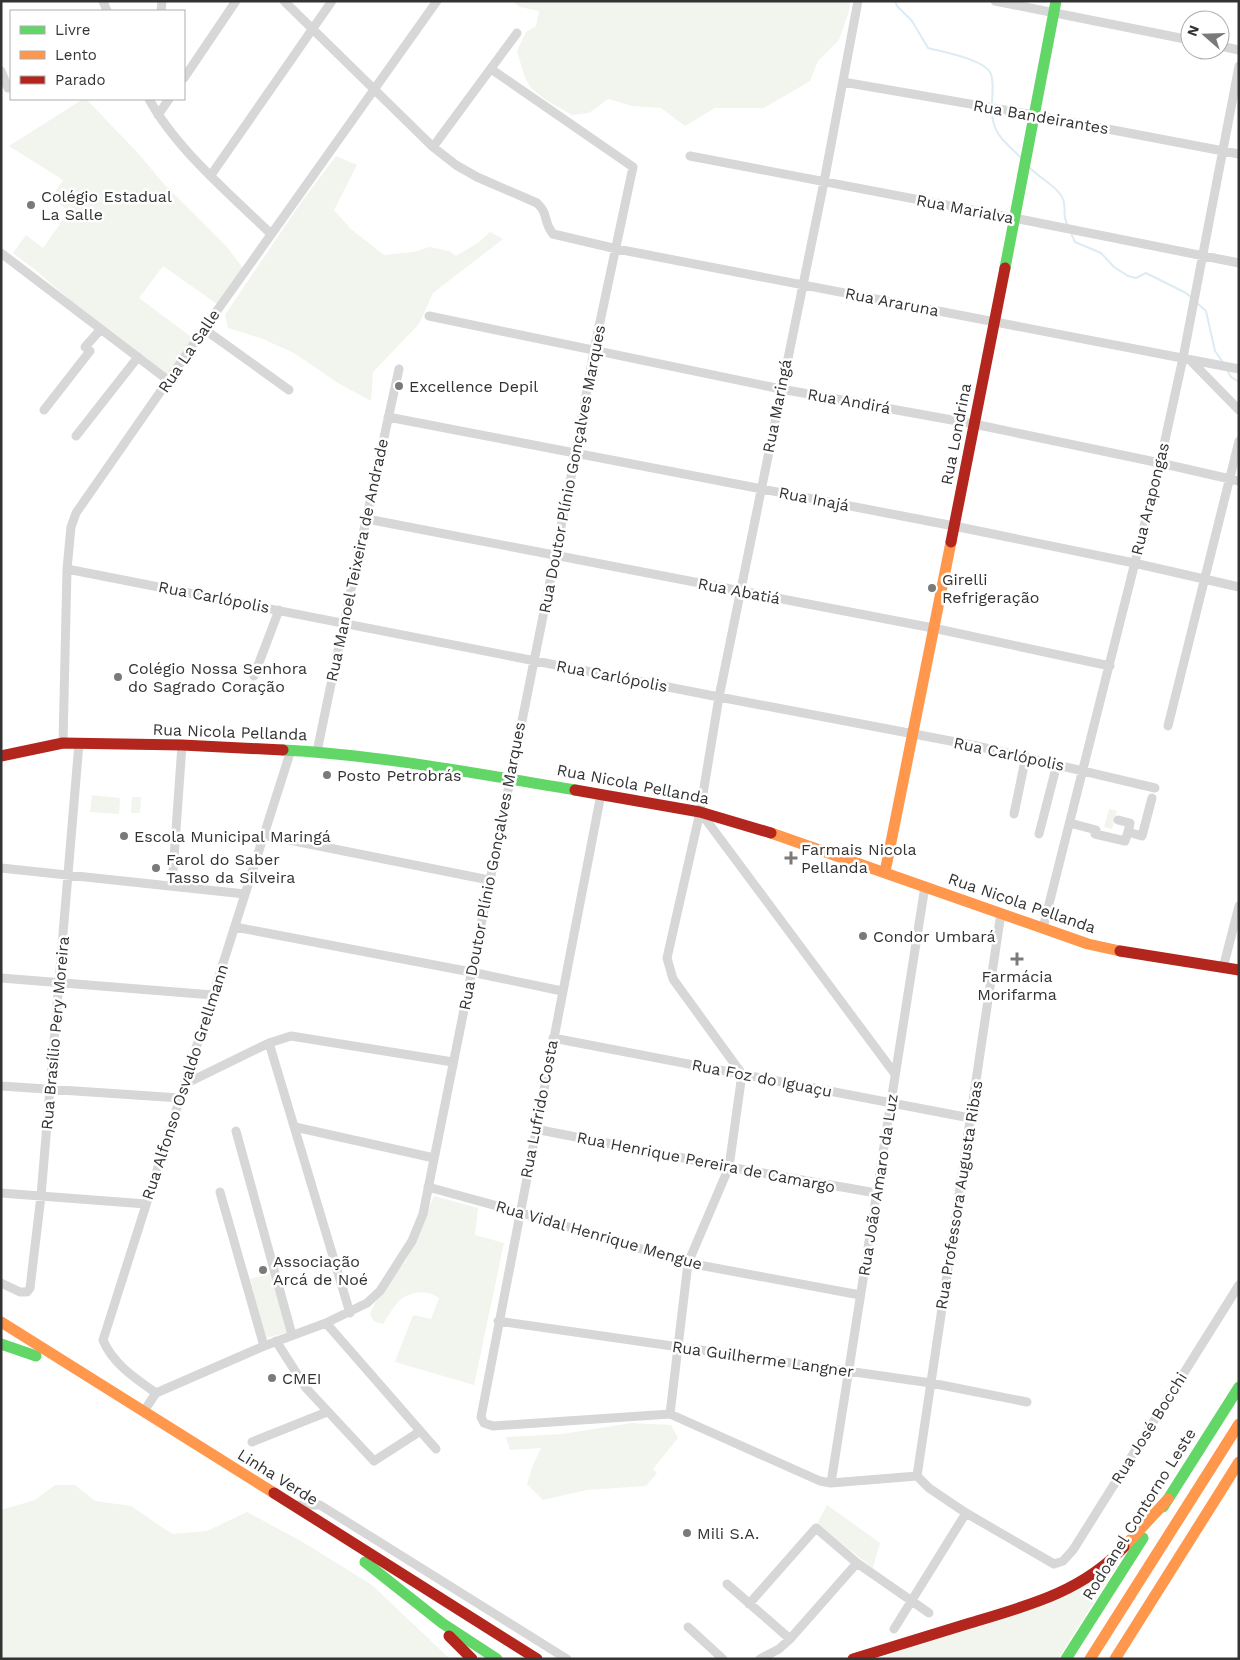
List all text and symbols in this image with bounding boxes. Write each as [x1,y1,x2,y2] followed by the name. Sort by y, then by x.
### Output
[10,10,185,100] legend
[1180,10,1230,60] north arrow
[55,21,90,39] text: Livre
[1183,23,1202,38] text: N
[55,46,97,64] text: Lento
[55,71,105,89] text: Parado
[972,96,1110,138] street label: Rua Bandeirantes
[41,187,172,224] place label: Colégio Estadual La Salle
[915,190,1015,228] street label: Rua Marialva
[25,199,37,211] marker: Colégio Estadual La Salle
[843,284,941,320] street label: Rua Araruna
[154,306,224,396] street label: Rua La Salle
[535,323,609,615] street label: Rua Doutor Plínio Gonçalves Marques
[759,357,795,455] street label: Rua Maringá
[409,377,538,396] place label: Excellence Depil
[393,380,405,392] marker: Excellence Depil
[937,382,975,486] street label: Rua Londrina
[806,384,892,418] street label: Rua Andirá
[322,437,392,683] street label: Rua Manoel Teixeira de Andrade
[1127,441,1173,557] street label: Rua Arapongas
[777,483,851,515] street label: Rua Inajá
[942,570,1039,607] place label: Girelli Refrigeração
[696,574,782,608] street label: Rua Abatiá
[157,577,271,617] street label: Rua Carlópolis
[926,582,938,594] marker: Girelli Refrigeração
[555,656,669,696] street label: Rua Carlópolis
[128,659,307,696] place label: Colégio Nossa Senhora do Sagrado Coração
[112,671,124,683] marker: Colégio Nossa Senhora do Sagrado Coração
[152,720,308,744] street label: Rua Nicola Pellanda
[455,720,529,1012] street label: Rua Doutor Plínio Gonçalves Marques
[952,733,1066,775] street label: Rua Carlópolis
[555,760,711,808] street label: Rua Nicola Pellanda
[337,766,461,785] place label: Posto Petrobrás
[321,769,333,781] marker: Posto Petrobrás
[134,827,331,846] place label: Escola Municipal Maringá
[118,830,130,842] marker: Escola Municipal Maringá
[801,840,917,877] place label: Farmais Nicola Pellanda
[166,850,295,887] place label: Farol do Saber Tasso da Silveira
[785,852,797,864] marker: Farmais Nicola Pellanda
[150,862,162,874] marker: Farol do Saber Tasso da Silveira
[946,869,1098,937] street label: Rua Nicola Pellanda
[873,927,996,946] place label: Condor Umbará
[857,930,869,942] marker: Condor Umbará
[37,935,73,1131] street label: Rua Brasílio Pery Moreira
[1011,953,1023,965] marker: Farmácia Morifarma
[138,962,232,1202] street label: Rua Alfonso Osvaldo Grellmann
[977,967,1057,1004] place label: Farmácia Morifarma
[516,1038,562,1180] street label: Rua Lufrido Costa
[690,1055,834,1101] street label: Rua Foz do Iguaçu
[931,1079,987,1311] street label: Rua Professora Augusta Ribas
[854,1093,902,1277] street label: Rua João Amaro da Luz
[575,1128,837,1196] street label: Rua Henrique Pereira de Camargo
[494,1196,704,1274] street label: Rua Vidal Henrique Mengue
[273,1252,368,1289] place label: Associação Arcá de Noé
[257,1264,269,1276] marker: Associação Arcá de Noé
[671,1337,856,1381] street label: Rua Guilherme Langner
[282,1369,322,1388] place label: CMEI
[1107,1369,1191,1487] street label: Rua José Bocchi
[266,1372,278,1384] marker: CMEI
[1078,1425,1200,1603] street label: Rodoanel Contorno Leste
[234,1445,322,1509] street label: Linha Verde
[697,1524,759,1543] place label: Mili S.A.
[681,1527,693,1539] marker: Mili S.A.

